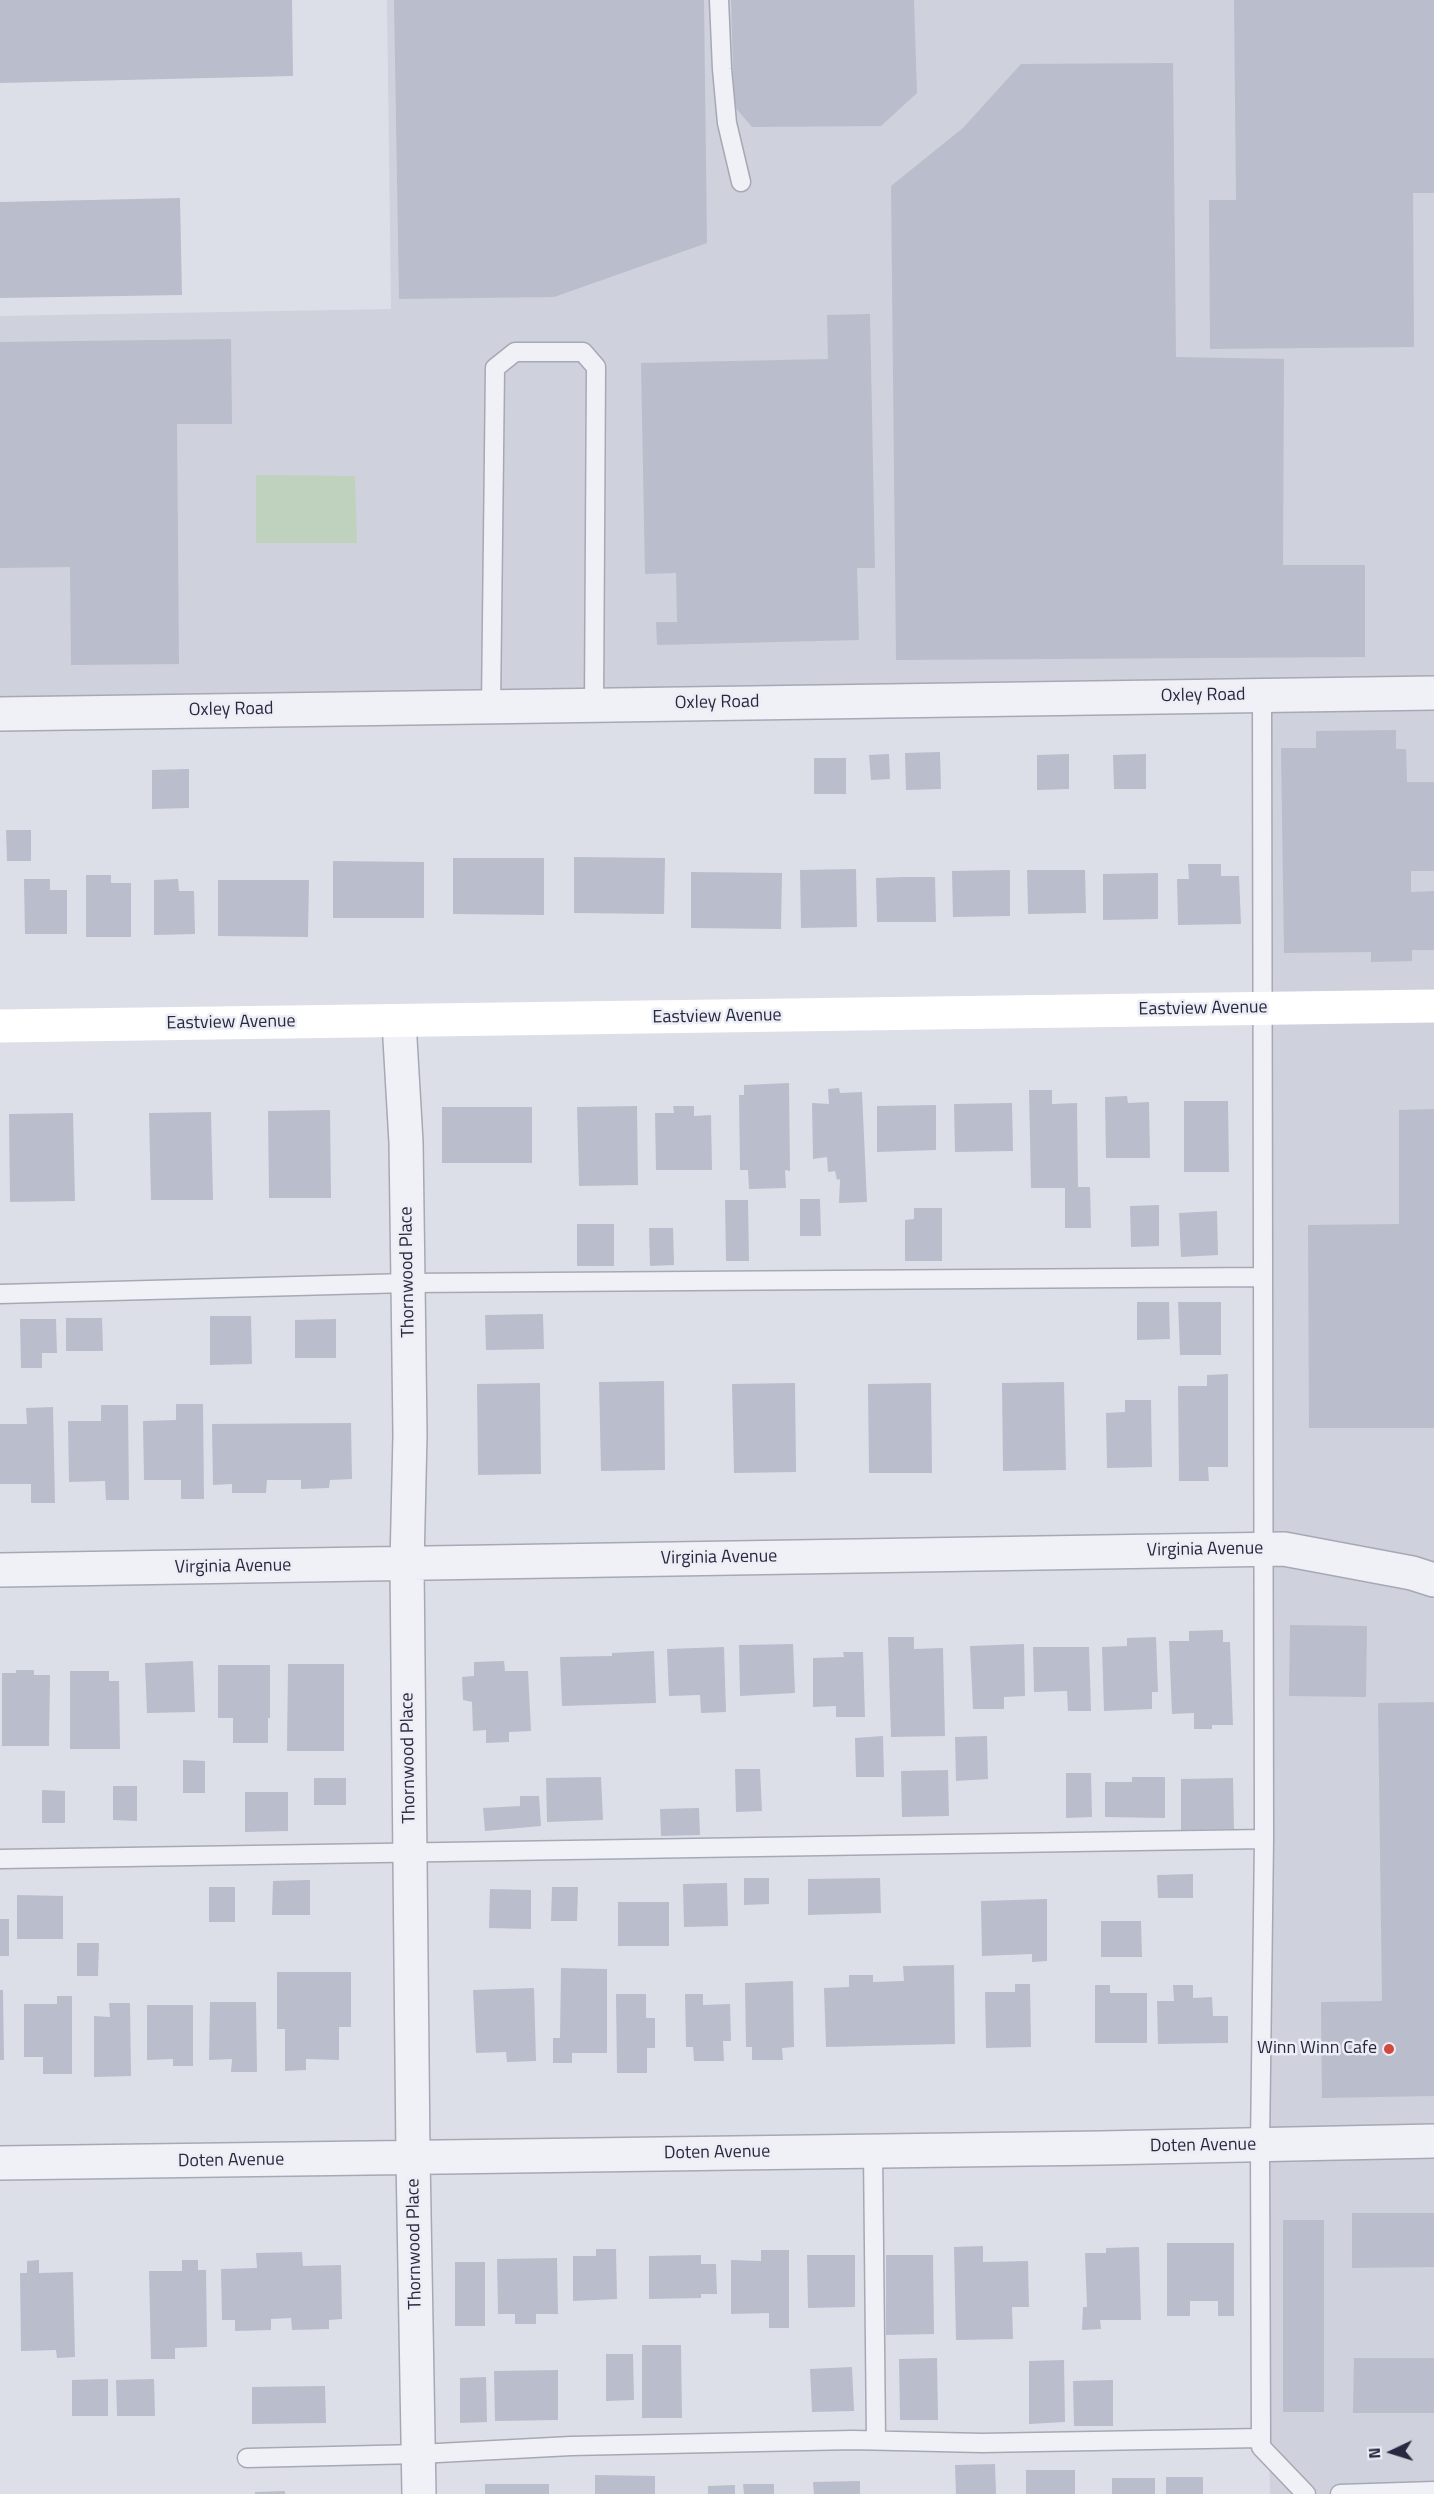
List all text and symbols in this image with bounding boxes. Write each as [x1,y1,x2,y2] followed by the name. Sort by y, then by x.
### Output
[1160,684,1246,708] street label: Oxley Road
[674,691,760,715] street label: Oxley Road
[188,698,274,722] street label: Oxley Road
[1138,997,1268,1021] street label: Eastview Avenue
[652,1005,782,1029] street label: Eastview Avenue
[166,1011,296,1035] street label: Eastview Avenue
[396,1206,420,1338] street label: Thornwood Place
[1147,1538,1263,1562] street label: Virginia Avenue
[661,1546,777,1570] street label: Virginia Avenue
[175,1555,291,1579] street label: Virginia Avenue
[397,1692,421,1824] street label: Thornwood Place
[1257,2038,1377,2060] place label: Winn Winn Cafe
[1382,2042,1396,2056] marker: Winn Winn Cafe
[1150,2134,1256,2158] street label: Doten Avenue
[664,2141,770,2165] street label: Doten Avenue
[178,2149,284,2173] street label: Doten Avenue
[403,2178,427,2310] street label: Thornwood Place
[1362,2422,1422,2482] north arrow
[1362,2447,1386,2460] text: N

